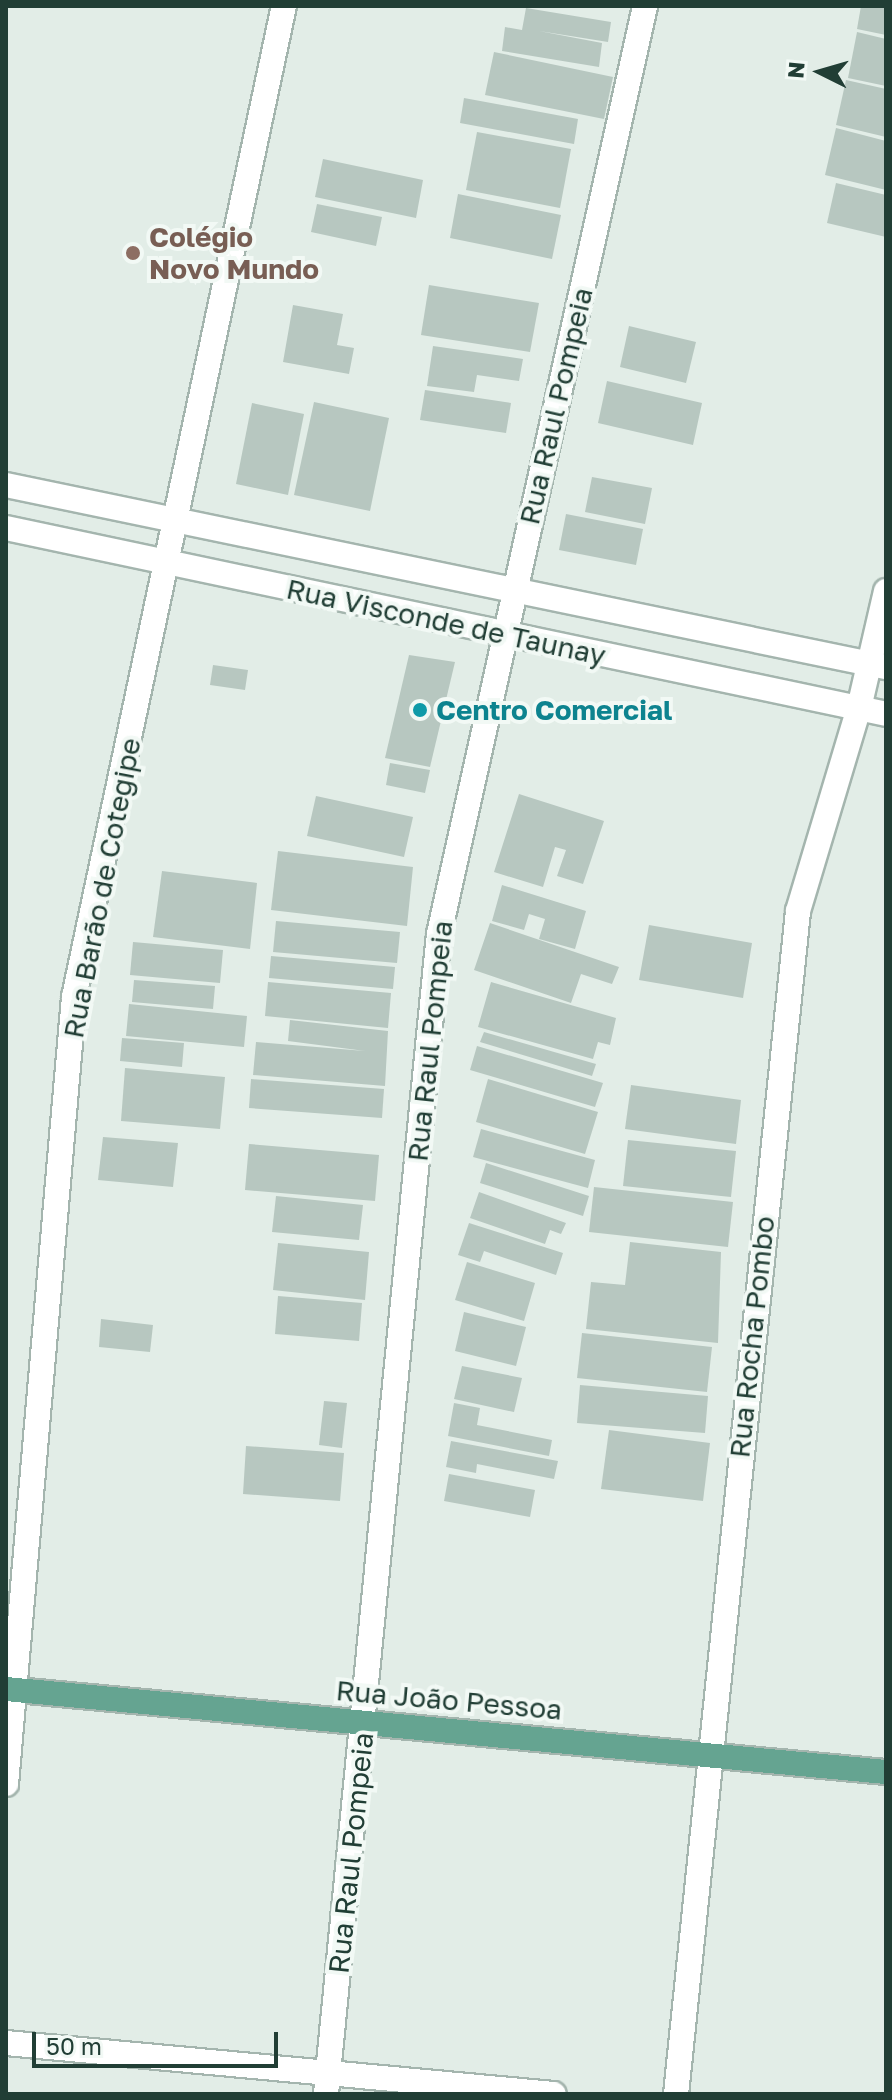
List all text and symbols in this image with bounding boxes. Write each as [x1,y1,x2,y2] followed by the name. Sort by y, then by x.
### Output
[780,32,860,112] north arrow
[781,60,810,79] text: N
[149,220,319,286] place label: Colégio Novo Mundo
[124,244,142,262] marker: Colégio Novo Mundo
[512,284,600,528] street label: Rua Raul Pompeia
[283,572,609,672] street label: Rua Visconde de Taunay
[436,693,672,727] place label: Centro Comercial
[411,701,429,719] marker: Centro Comercial
[56,735,148,1041] street label: Rua Barão de Cotegipe
[401,919,459,1163] street label: Rua Raul Pompeia
[723,1215,781,1459] street label: Rua Rocha Pombo
[335,1673,563,1727] street label: Rua João Pessoa
[322,1731,380,1975] street label: Rua Raul Pompeia
[36,2016,282,2066] scale bar
[46,2031,102,2060] text: 50 m

